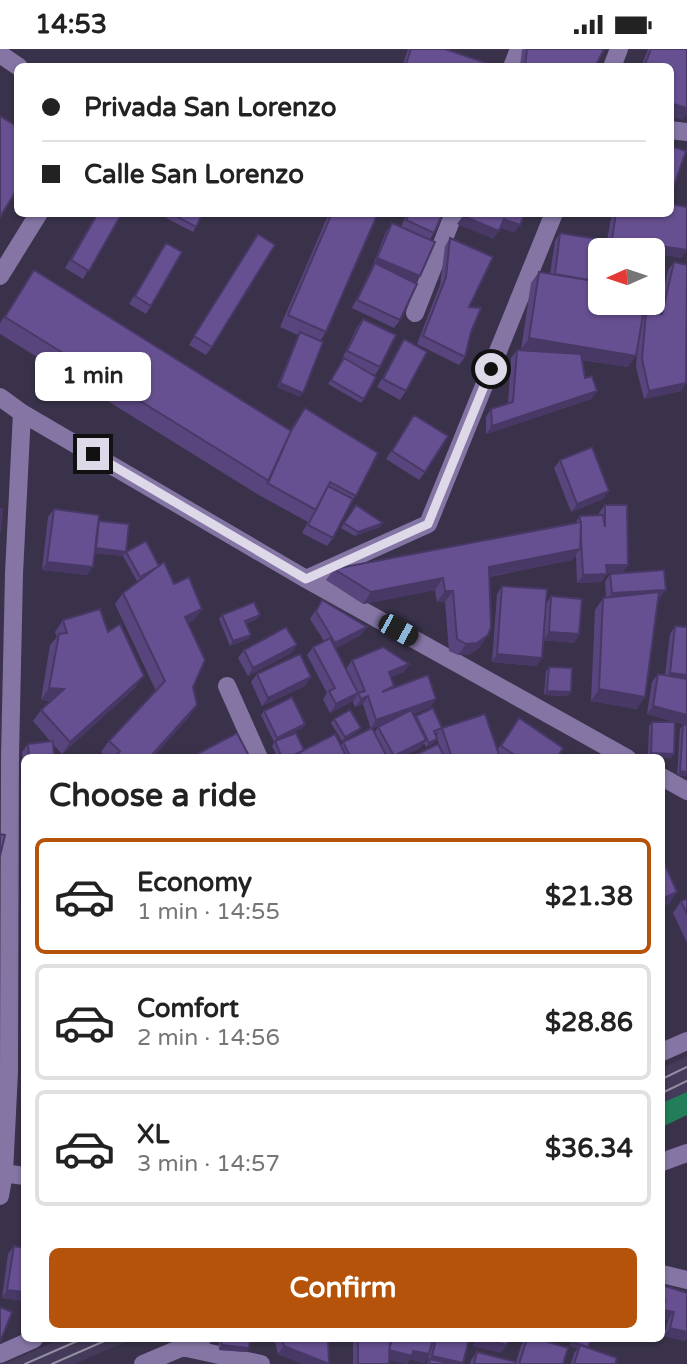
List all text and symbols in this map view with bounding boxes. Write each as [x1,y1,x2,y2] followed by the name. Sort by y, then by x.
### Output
[35,9,107,40] text: 14:53
[84,92,337,123] text: Privada San Lorenzo
[84,159,304,190] text: Calle San Lorenzo
[588,238,665,315] north arrow
[588,238,665,315] map controls
[35,353,151,401] callout: 1 min
[475,353,507,385] route start
[62,362,124,390] text: 1 min
[77,438,109,470] route end
[375,611,422,649] car
[49,777,256,815] text: Choose a ride
[53,865,116,928] icon: car
[137,867,252,898] text: Economy
[545,881,633,912] text: $21.38
[137,898,280,926] text: 1 min · 14:55
[53,991,116,1054] icon: car
[137,993,239,1024] text: Comfort
[545,1007,633,1038] text: $28.86
[137,1024,280,1052] text: 2 min · 14:56
[53,1117,116,1180] icon: car
[137,1119,169,1150] text: XL
[545,1133,633,1164] text: $36.34
[137,1150,280,1178] text: 3 min · 14:57
[49,1248,637,1328] button: Confirm

